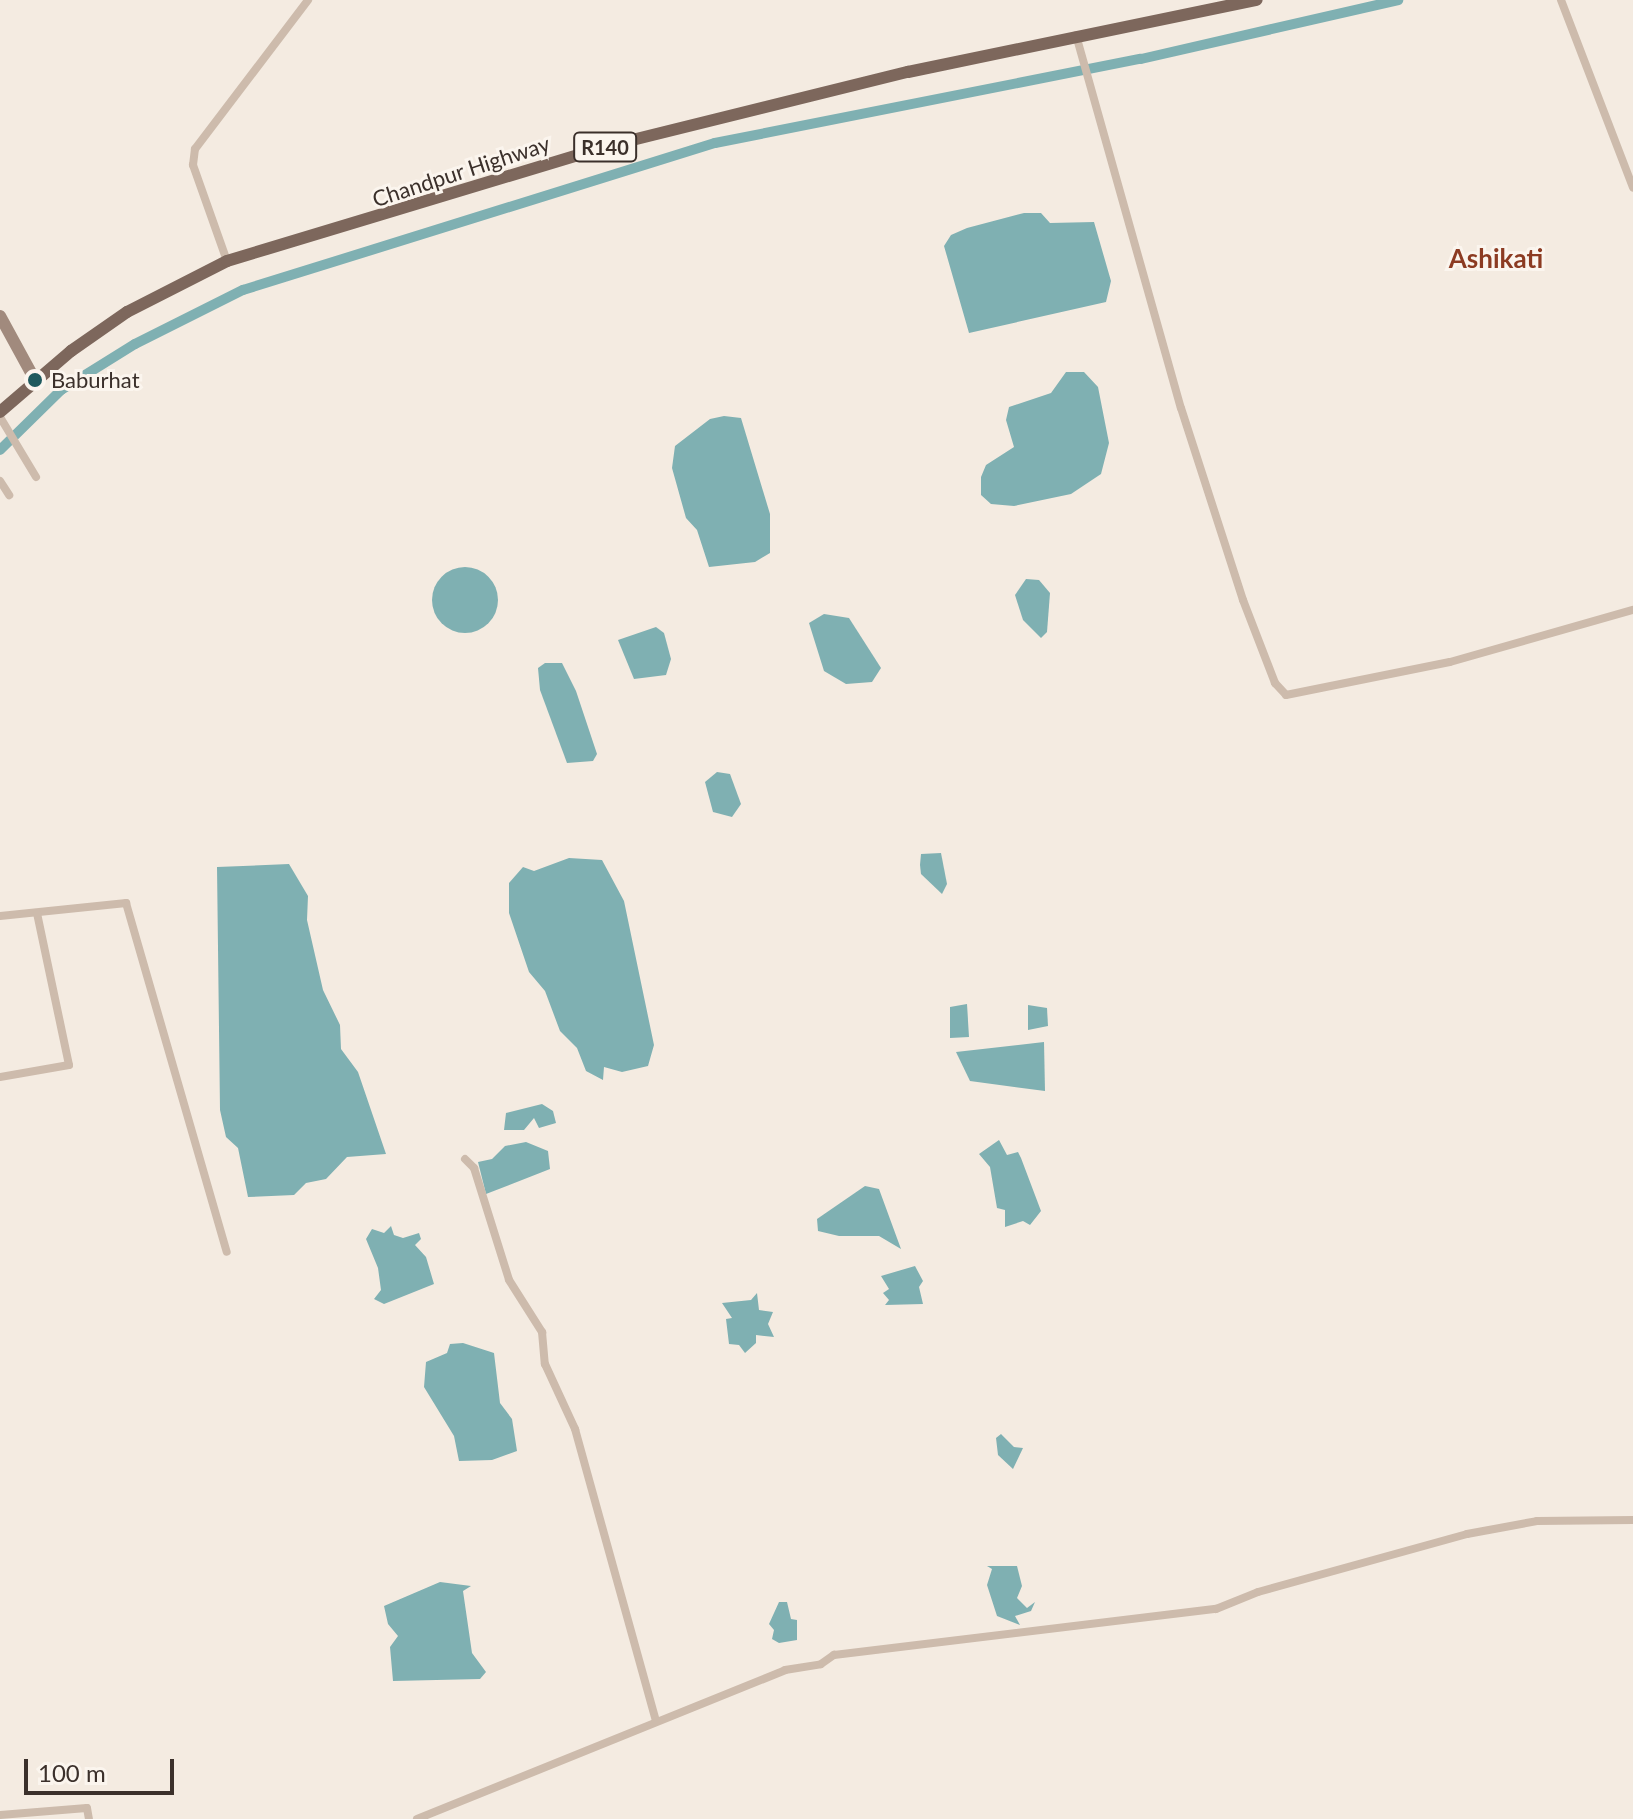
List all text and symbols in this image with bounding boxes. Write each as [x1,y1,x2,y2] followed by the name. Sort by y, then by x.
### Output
[369,130,553,212] street label: Chandpur Highway
[573,131,637,163] road number: R140
[1449,243,1543,275] district label: Ashikati
[51,367,140,393] place label: Baburhat
[26,371,44,389] marker: Baburhat
[28,1743,178,1793] scale bar
[38,1758,106,1787] text: 100 m

